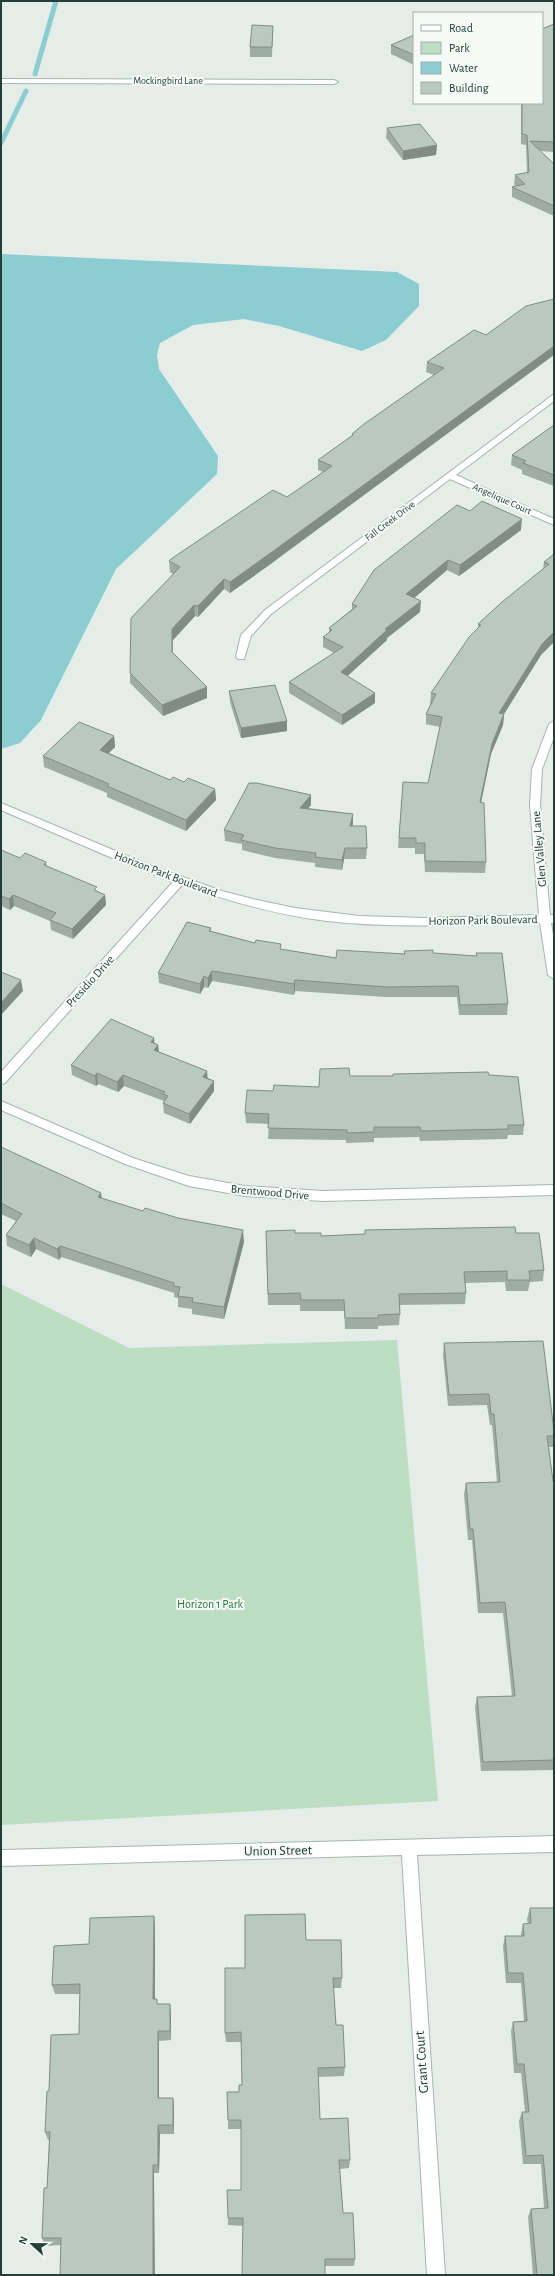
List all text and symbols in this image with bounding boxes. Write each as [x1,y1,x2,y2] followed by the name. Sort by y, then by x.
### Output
[413,12,543,104] legend
[449,22,473,34] text: Road
[449,42,470,54] text: Park
[449,62,478,74] text: Water
[133,76,203,86] street label: Mockingbird Lane
[449,82,489,94] text: Building
[471,482,534,517] street label: Angelique Court
[363,499,417,543] street label: Fall Creek Drive
[530,810,549,887] street label: Glen Valley Lane
[113,849,219,899] street label: Horizon Park Boulevard
[428,913,538,927] street label: Horizon Park Boulevard
[64,953,116,1009] street label: Presidio Drive
[230,1183,310,1201] street label: Brentwood Drive
[177,1598,244,1610] park label: Horizon 1 Park
[244,1843,313,1859] street label: Union Street
[413,2030,431,2094] street label: Grant Court
[12,2224,52,2264] north arrow
[17,2235,30,2246] text: N

